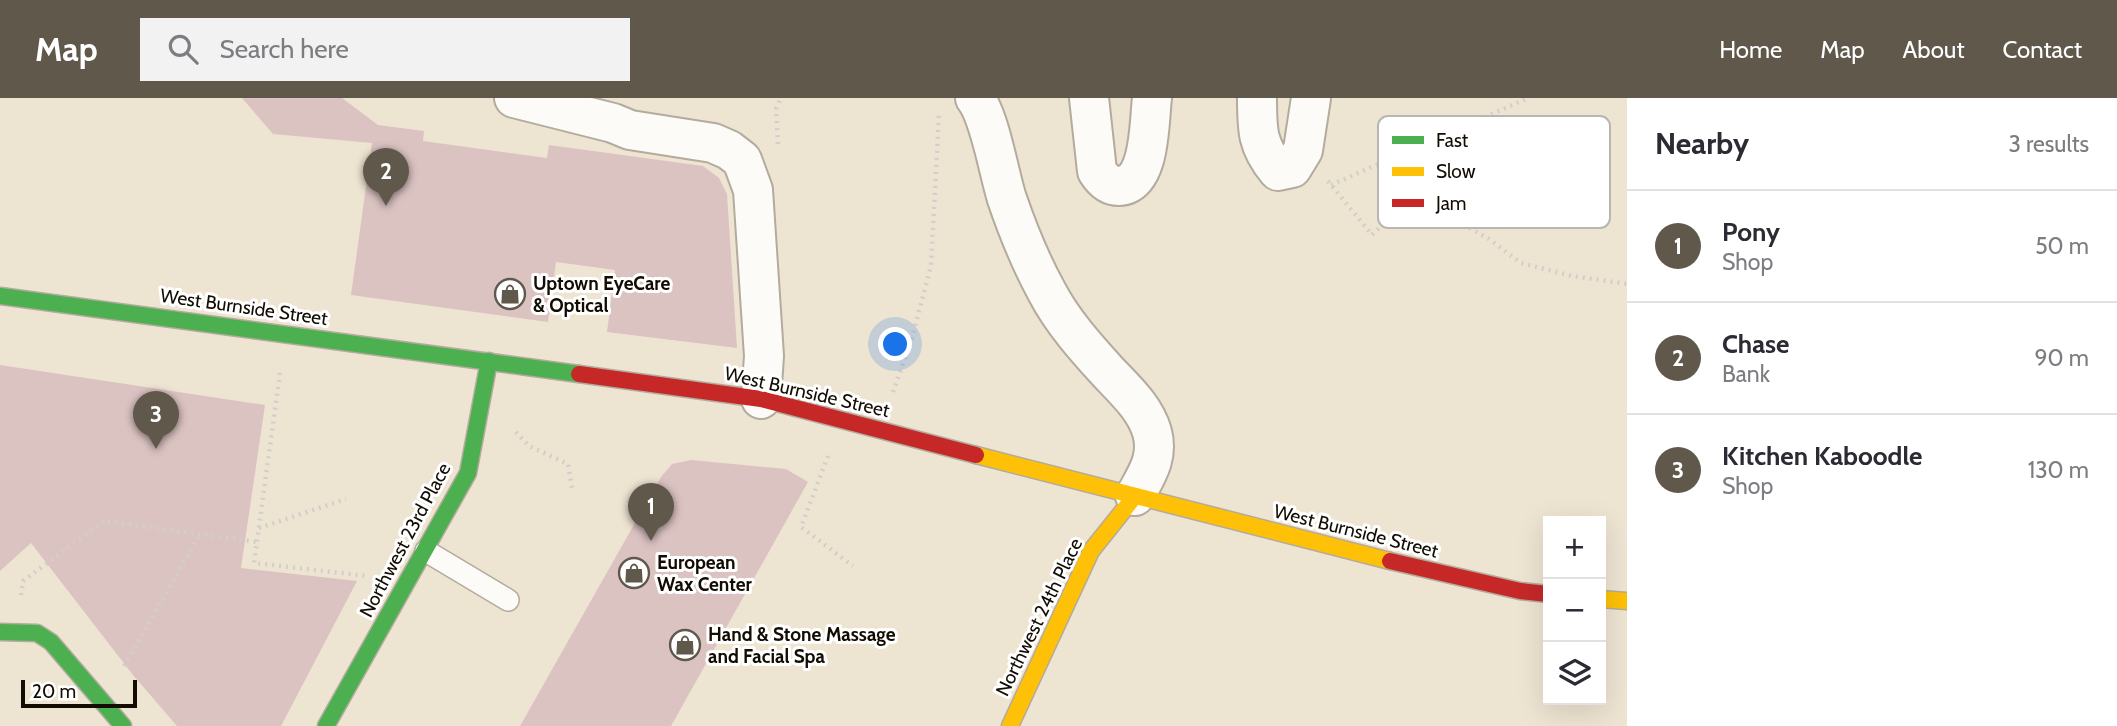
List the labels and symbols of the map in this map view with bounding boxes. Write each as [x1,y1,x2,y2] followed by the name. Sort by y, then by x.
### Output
[1378,116,1610,228] legend
[1436,129,1469,152] text: Fast
[363,148,409,206] pin: 2
[1436,160,1476,183] text: Slow
[1435,192,1466,215] text: Jam
[533,272,670,317] place label: Uptown EyeCare & Optical
[493,277,527,311] shop icon: Uptown EyeCare & Optical
[159,284,330,330] street label: West Burnside Street
[878,327,912,361] your location
[722,362,892,422] street label: West Burnside Street
[133,391,179,449] pin: 3
[355,459,456,621] street label: Northwest 23rd Place
[628,483,674,541] pin: 1
[1271,499,1441,563] street label: West Burnside Street
[991,534,1087,700] street label: Northwest 24th Place
[657,551,753,596] place label: European Wax Center
[617,556,651,590] shop icon: European Wax Center
[708,623,896,668] place label: Hand & Stone Massage and Facial Spa
[668,628,702,662] shop icon: Hand & Stone Massage and Facial Spa
[21,677,136,709] scale bar

